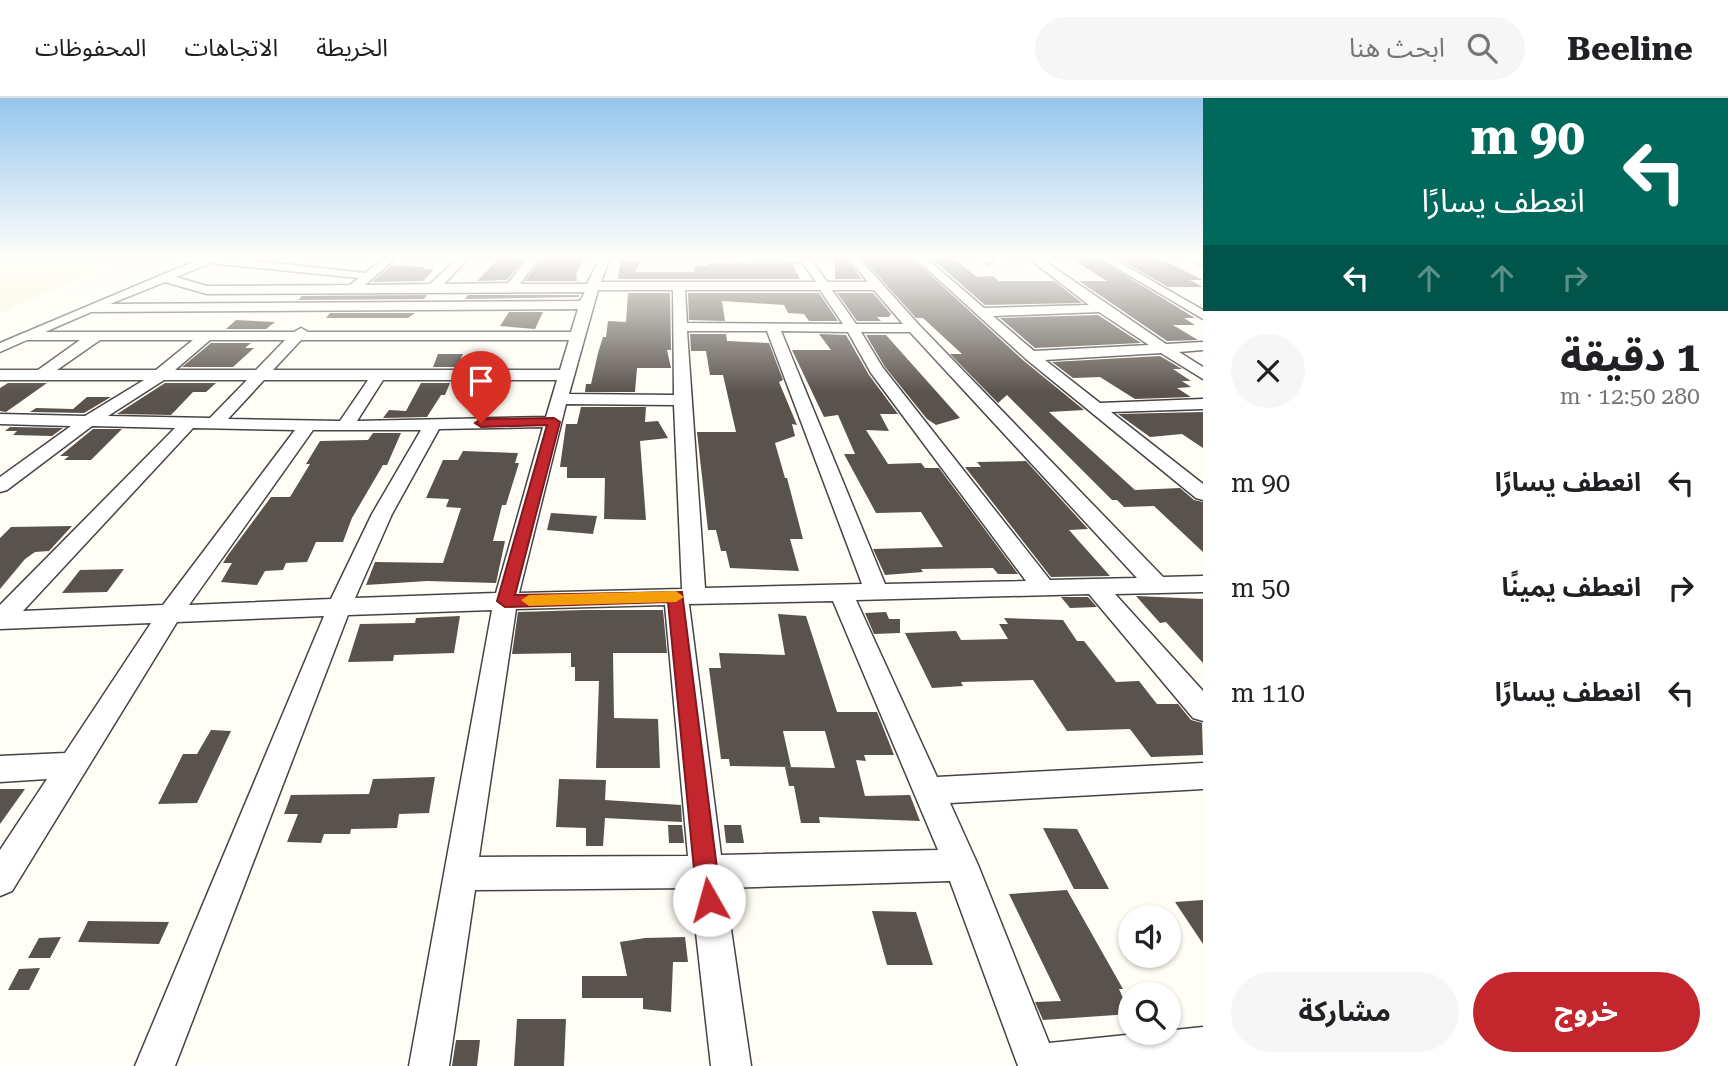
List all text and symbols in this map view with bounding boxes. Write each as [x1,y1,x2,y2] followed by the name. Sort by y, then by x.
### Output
[1035,17,1525,80] search box
[1463,29,1501,67] icon: search
[1567,29,1693,68] text: Beeline
[1349,33,1445,63] text: ابحث هنا
[35,34,146,62] text: المحفوظات
[184,34,278,62] text: الاتجاهات
[316,34,388,62] text: الخريطة
[1470,109,1585,166] text: 90 m
[1609,126,1700,217] icon: left
[1422,182,1585,220] text: انعطف يسارًا
[1337,259,1375,297] icon: left
[1410,259,1448,297] icon: ahead
[1483,259,1521,297] icon: ahead
[1556,259,1594,297] icon: right
[1560,332,1700,381] text: 1 دقيقة
[1231,334,1305,408] button: close
[451,351,511,423] pin
[462,362,500,400] icon: arrive
[1560,383,1700,410] text: 280 m · 12:50
[1662,464,1700,502] icon: left
[1495,467,1641,497] text: انعطف يسارًا
[1231,468,1290,498] text: 90 m
[1662,569,1700,607] icon: right
[1501,572,1641,602] text: انعطف يمينًا
[1231,573,1290,603] text: 50 m
[1662,674,1700,712] icon: left
[1495,677,1641,707] text: انعطف يسارًا
[1231,678,1305,708] text: 110 m
[672,863,746,937] position arrow
[1118,905,1181,1045] map controls
[1118,905,1181,968] button: sound
[1231,972,1459,1052] button: مشاركة
[1473,972,1700,1052] button: خروج
[1118,982,1181,1045] button: search

